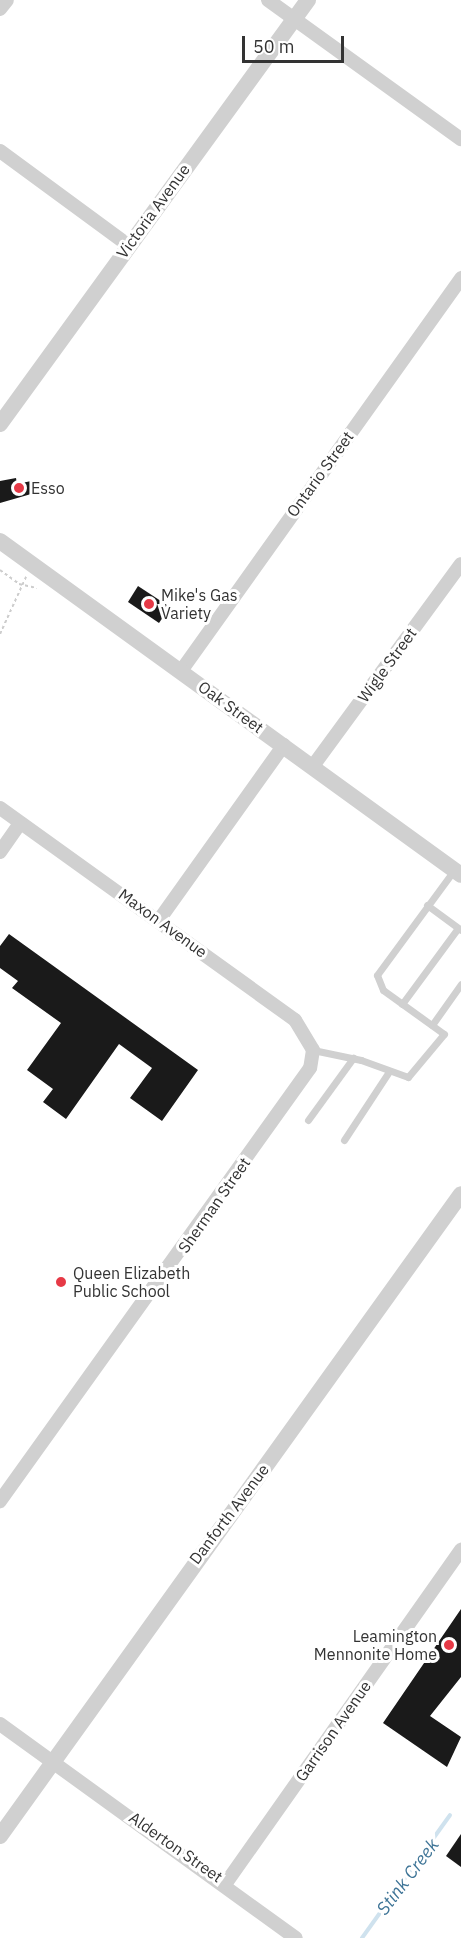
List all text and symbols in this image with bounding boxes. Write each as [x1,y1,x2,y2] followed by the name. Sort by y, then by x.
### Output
[245,24,347,62] scale bar
[253,35,295,58] text: 50 m
[112,160,194,262] street label: Victoria Avenue
[283,427,357,521] street label: Ontario Street
[31,478,65,498] place label: Esso
[12,481,26,495] marker: Esso
[161,585,238,623] place label: Mike's Gas Variety
[142,597,156,611] marker: Mike's Gas Variety
[354,624,420,706] street label: Wigle Street
[195,677,267,737] street label: Oak Street
[115,884,211,962] street label: Maxon Avenue
[174,1153,254,1257] street label: Sherman Street
[73,1263,190,1301] place label: Queen Elizabeth Public School
[54,1275,68,1289] marker: Queen Elizabeth Public School
[185,1460,273,1568] street label: Danforth Avenue
[314,1626,437,1664] place label: Leamington Mennonite Home
[442,1638,456,1652] marker: Leamington Mennonite Home
[291,1677,375,1785] street label: Garrison Avenue
[125,1808,227,1886] street label: Alderton Street
[372,1835,444,1919] water label: Stink Creek

